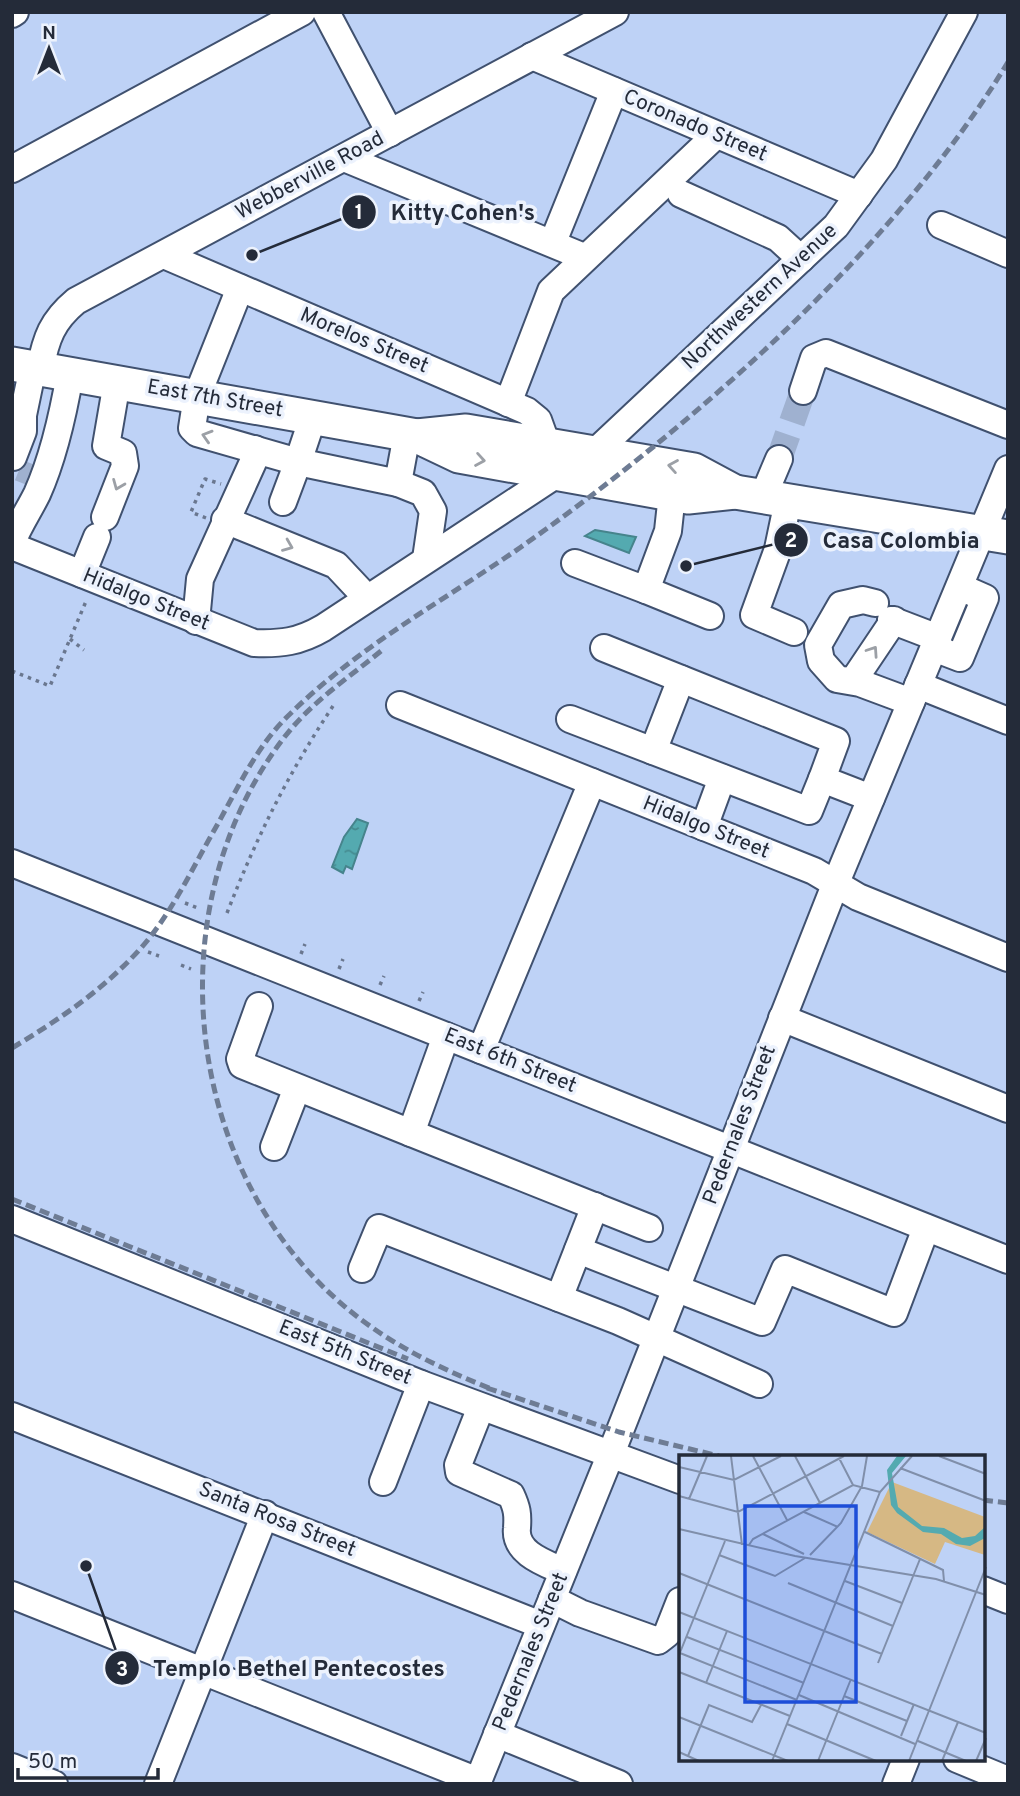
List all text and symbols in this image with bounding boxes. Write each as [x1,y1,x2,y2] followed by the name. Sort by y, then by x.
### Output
[14,14,84,84] north arrow
[42,22,56,46] text: N
[619,83,771,169] street label: Coronado Street
[231,126,389,226] street label: Webberville Road
[341,190,549,234] callout: Kitty Cohen's
[355,200,363,227] text: 1
[391,200,535,229] text: Kitty Cohen's
[677,218,843,376] street label: Northwestern Avenue
[296,302,432,380] street label: Morelos Street
[145,374,285,424] street label: East 7th Street
[201,429,213,444] one-way arrow
[474,451,486,466] one-way arrow
[667,459,678,474] one-way arrow
[112,479,126,491] one-way arrow
[774,518,994,562] callout: Casa Colombia
[785,528,797,555] text: 2
[822,528,980,557] text: Casa Colombia
[282,537,294,551] one-way arrow
[79,562,213,638] street label: Hidalgo Street
[865,646,877,659] one-way arrow
[639,790,773,866] street label: Hidalgo Street
[440,1022,580,1100] street label: East 6th Street
[697,1042,783,1208] street label: Pedernales Street
[274,1314,416,1392] street label: East 5th Street
[679,1455,985,1761] inset map
[194,1476,360,1564] street label: Santa Rosa Street
[487,1569,575,1735] street label: Pedernales Street
[104,1646,459,1690] callout: Templo Bethel Pentecostes
[153,1656,445,1685] text: Templo Bethel Pentecostes
[116,1657,128,1684] text: 3
[18,1736,158,1780] scale bar
[28,1749,77,1776] text: 50 m

